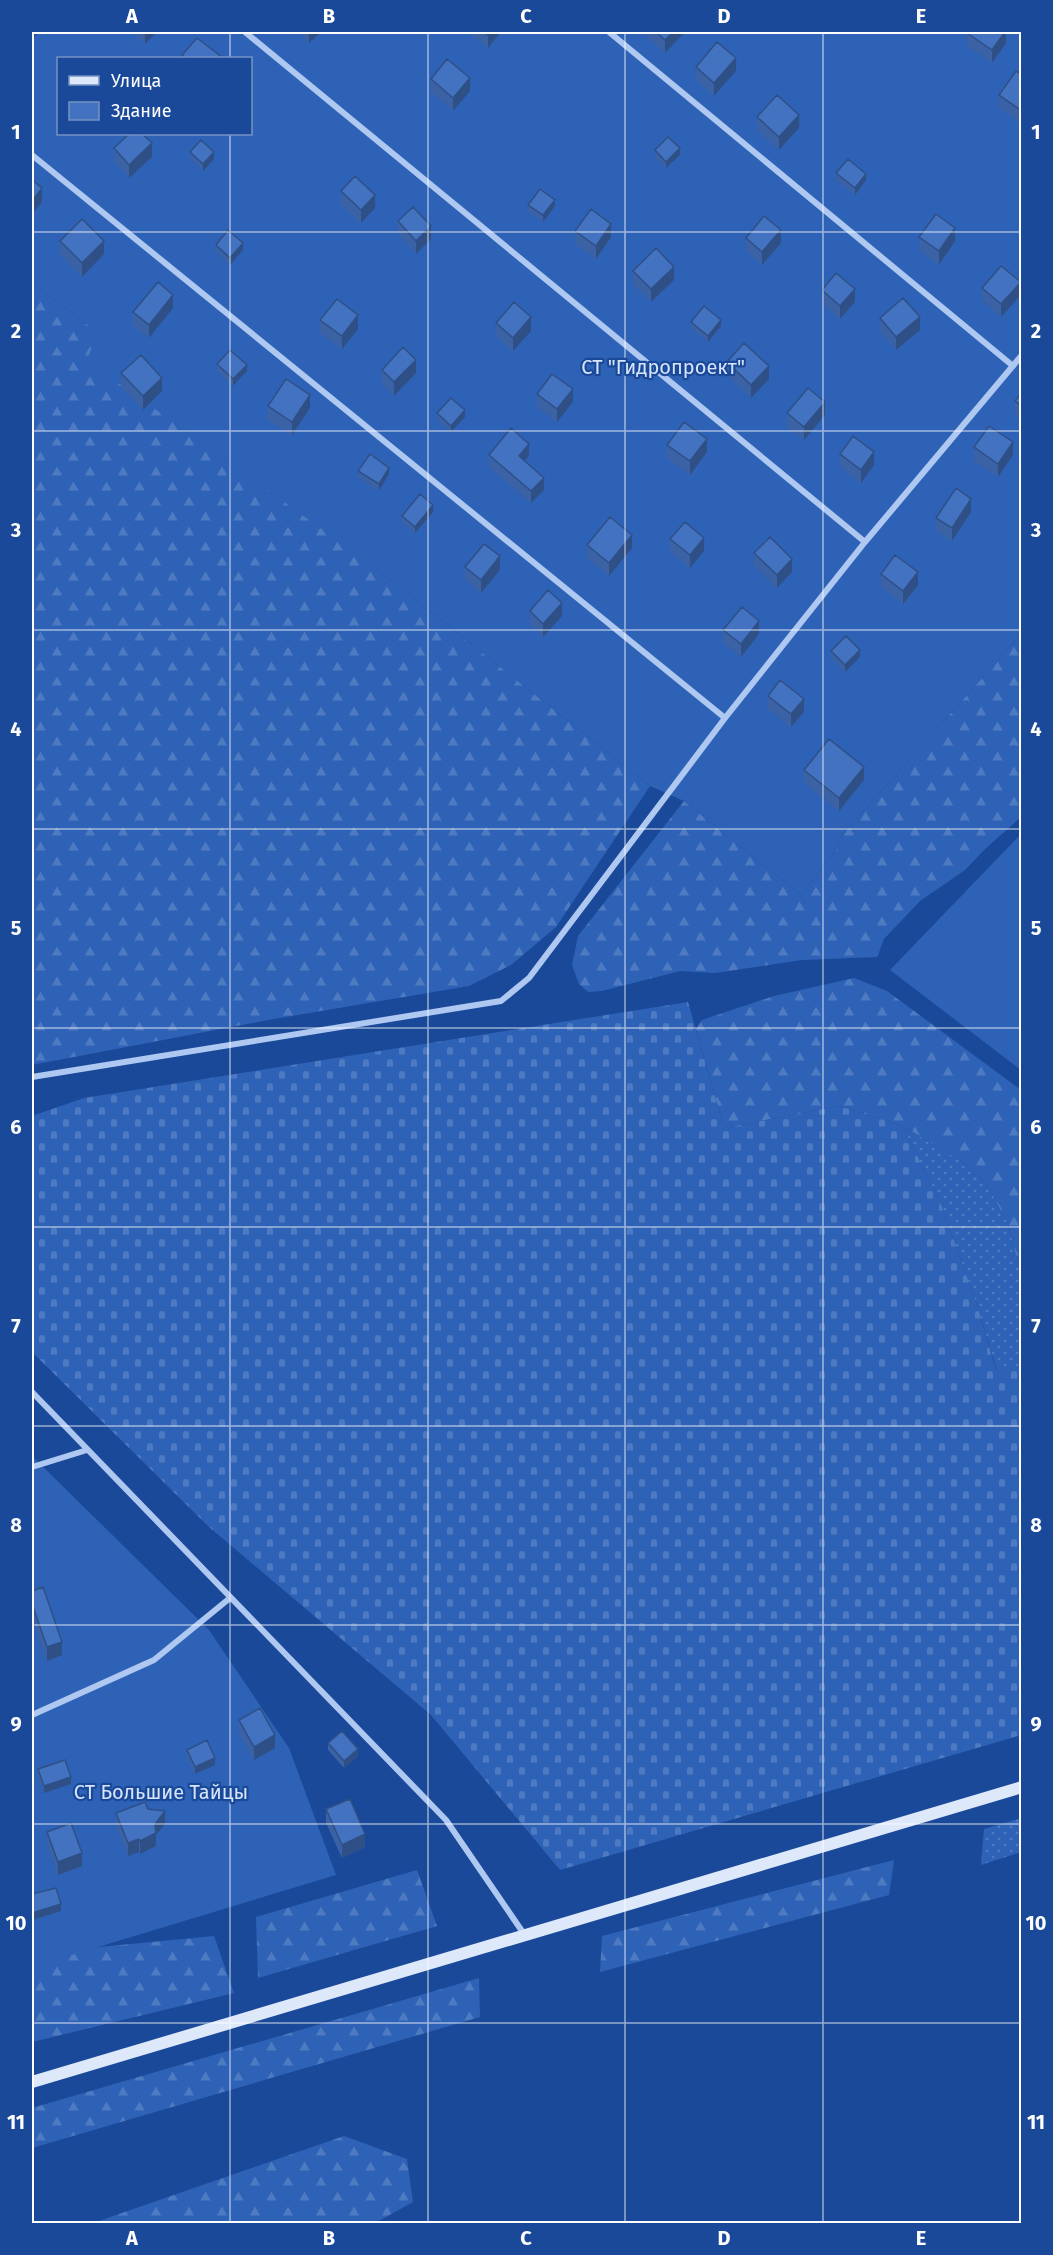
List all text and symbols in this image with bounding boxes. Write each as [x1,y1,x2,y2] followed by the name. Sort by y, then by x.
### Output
[125,4,139,28] text: A
[323,4,335,28] text: B
[520,4,532,28] text: C
[717,4,731,28] text: D
[916,4,926,28] text: E
[57,57,252,135] legend
[111,70,161,92] text: Улица
[111,100,172,122] text: Здание
[11,120,21,144] text: 1
[1031,120,1041,144] text: 1
[11,319,21,343] text: 2
[1031,319,1041,343] text: 2
[581,355,745,379] park label: СТ "Гидропроект"
[10,518,21,542] text: 3
[1030,518,1041,542] text: 3
[10,717,22,741] text: 4
[1030,717,1042,741] text: 4
[11,916,22,940] text: 5
[1031,916,1042,940] text: 5
[10,1115,22,1139] text: 6
[1030,1115,1042,1139] text: 6
[11,1314,21,1338] text: 7
[1031,1314,1041,1338] text: 7
[10,1513,22,1537] text: 8
[1030,1513,1042,1537] text: 8
[10,1712,22,1736] text: 9
[1030,1712,1042,1736] text: 9
[74,1780,248,1804] park label: СТ Большие Тайцы
[6,1911,26,1935] text: 10
[1026,1911,1046,1935] text: 10
[7,2110,25,2134] text: 11
[1027,2110,1045,2134] text: 11
[125,2226,139,2250] text: A
[323,2226,335,2250] text: B
[520,2226,532,2250] text: C
[717,2226,731,2250] text: D
[916,2226,926,2250] text: E

